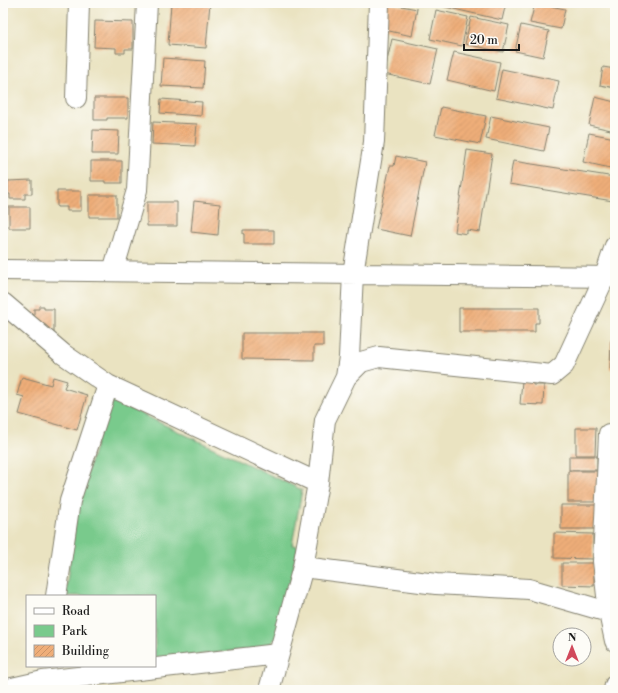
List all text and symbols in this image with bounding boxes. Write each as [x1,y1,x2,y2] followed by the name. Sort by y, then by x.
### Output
[464,26,519,52] scale bar
[470,33,498,48] text: 20 m
[26,595,156,667] legend
[62,604,90,619] text: Road
[62,624,88,639] text: Park
[552,627,592,667] north arrow
[568,631,577,645] text: N
[61,644,110,659] text: Building

